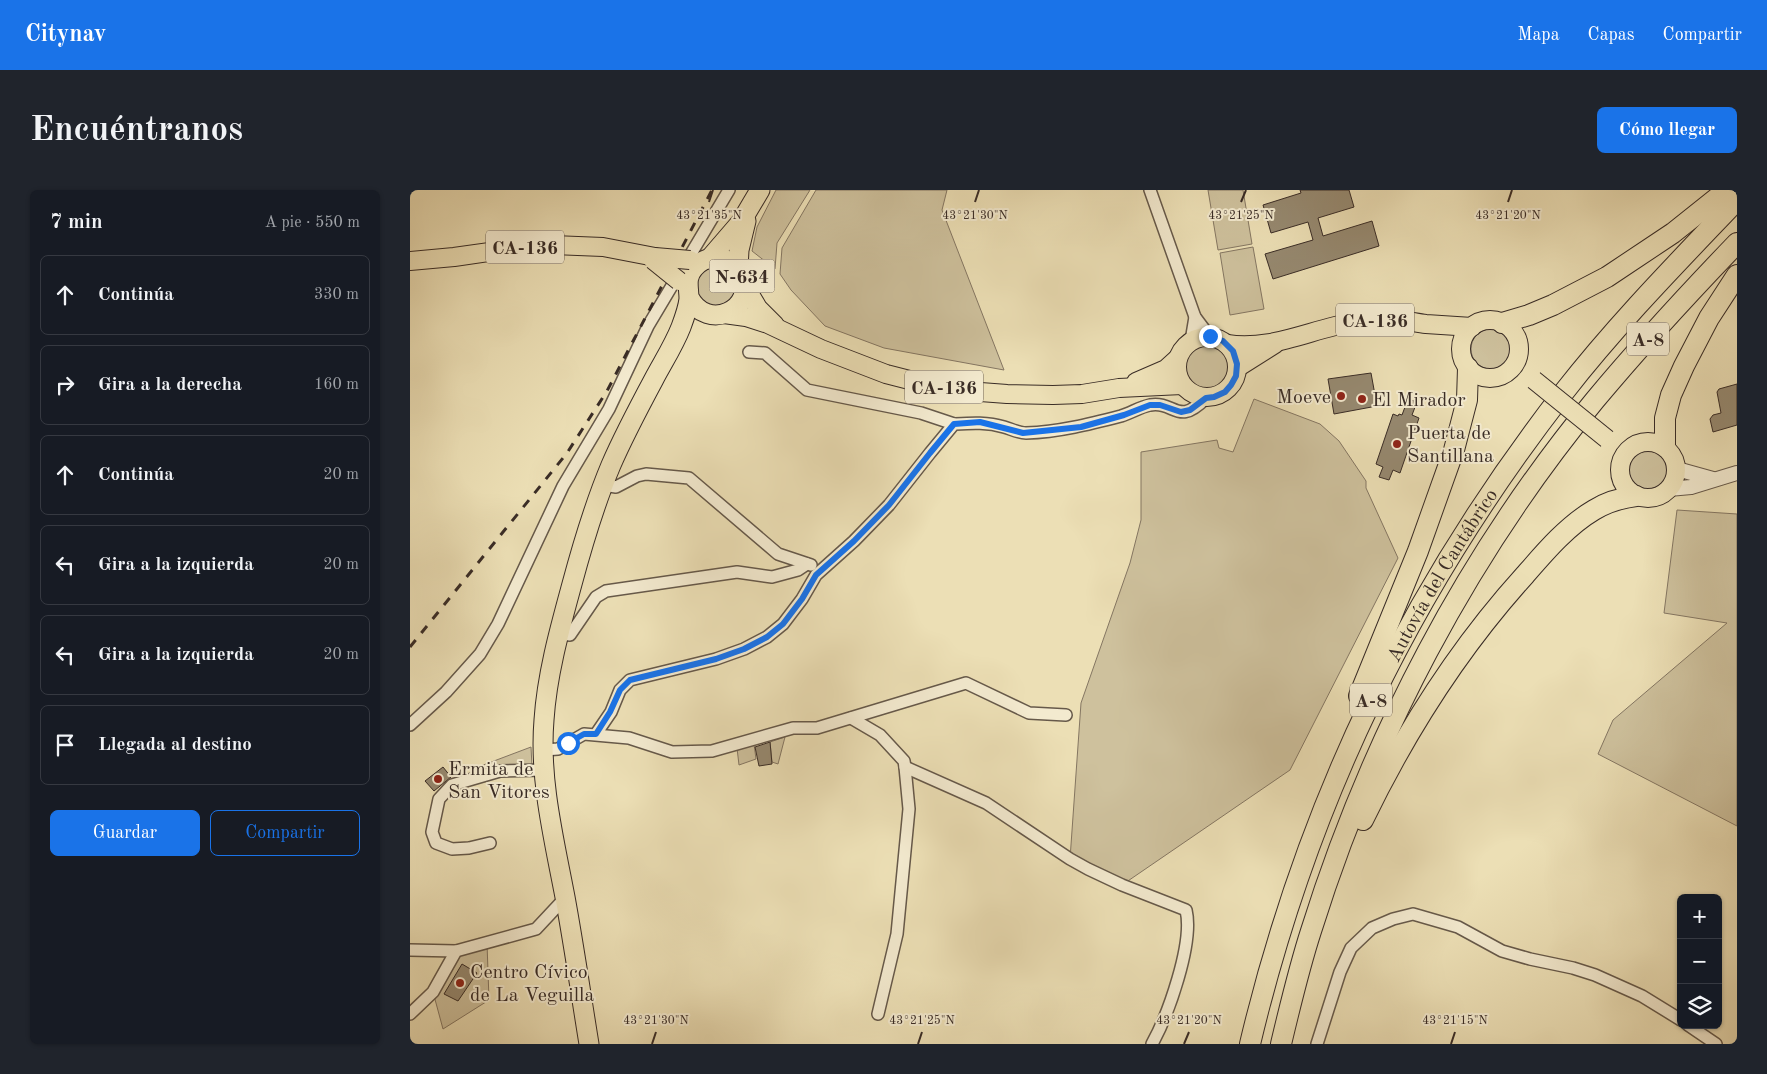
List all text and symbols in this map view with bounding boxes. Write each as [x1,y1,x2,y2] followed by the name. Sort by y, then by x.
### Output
[25,23,106,47] text: Citynav
[1517,26,1560,44] text: Mapa
[1588,26,1635,44] text: Capas
[1663,26,1742,44] text: Compartir
[1597,107,1737,153] button: Cómo llegar
[30,113,243,148] text: Encuéntranos
[676,209,742,222] text: 43°21'35"N
[1208,209,1274,222] text: 43°21'25"N
[942,210,1008,222] text: 43°21'30"N
[1475,210,1541,222] text: 43°21'20"N
[50,212,103,233] text: 7 min
[265,215,360,231] text: A pie · 550 m
[486,231,564,264] road number: CA-136
[710,260,774,292] road number: N-634
[51,281,79,309] icon: ahead
[98,286,174,305] text: Continúa
[314,287,359,303] text: 330 m
[1336,304,1414,336] road number: CA-136
[1627,322,1669,356] road number: A-8
[1199,325,1222,348] route end
[905,370,983,403] road number: CA-136
[51,371,79,399] icon: right
[98,376,242,395] text: Gira a la derecha
[314,377,359,393] text: 160 m
[1276,388,1331,408] place label: Moeve
[1335,390,1347,402] marker: Moeve
[1372,391,1466,411] place label: El Mirador
[1356,393,1368,405] marker: El Mirador
[1407,424,1494,467] place label: Puerta de Santillana
[1391,438,1403,450] marker: Puerta de Santillana
[51,461,79,489] icon: ahead
[98,466,174,485] text: Continúa
[323,467,359,483] text: 20 m
[1384,486,1503,666] street label: Autovía del Cantábrico
[51,551,79,579] icon: left
[98,556,254,575] text: Gira a la izquierda
[323,557,359,573] text: 20 m
[51,641,79,669] icon: left
[98,646,254,665] text: Gira a la izquierda
[323,647,359,663] text: 20 m
[1350,684,1392,716] road number: A-8
[51,731,79,759] icon: arrive
[557,732,580,755] route start
[98,736,252,755] text: Llegada al destino
[448,760,550,803] place label: Ermita de San Vitores
[432,773,444,785] marker: Ermita de San Vitores
[50,810,200,856] button: Guardar
[210,810,360,856] button: Compartir
[1677,894,1722,1029] map controls
[1677,894,1722,939] button: +
[1677,939,1722,984] button: −
[470,963,595,1006] place label: Centro Cívico de La Veguilla
[454,977,466,989] marker: Centro Cívico de La Veguilla
[1677,984,1722,1029] button: layers
[889,1014,955,1027] text: 43°21'25"N
[1422,1014,1488,1027] text: 43°21'15"N
[623,1015,689,1027] text: 43°21'30"N
[1156,1015,1222,1027] text: 43°21'20"N

